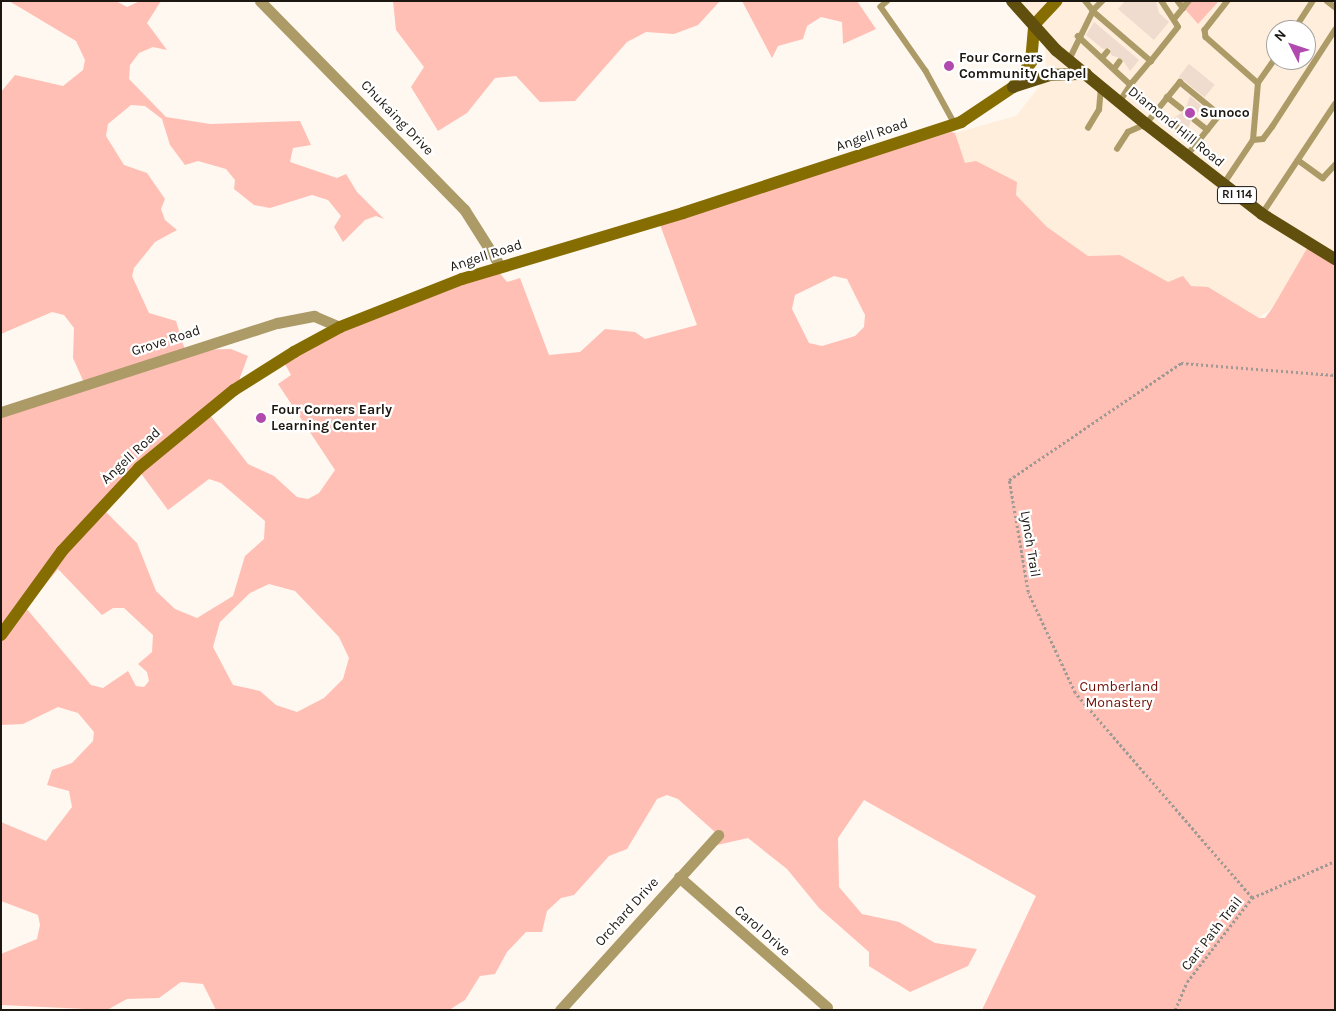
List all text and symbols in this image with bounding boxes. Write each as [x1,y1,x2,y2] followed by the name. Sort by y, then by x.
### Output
[1266,20,1316,70] north arrow
[1270,26,1290,45] text: N
[959,50,1087,82] place label: Four Corners Community Chapel
[943,60,955,72] marker: Four Corners Community Chapel
[357,77,437,159] street label: Chukaing Drive
[1125,83,1227,171] street label: Diamond Hill Road
[1200,105,1250,121] place label: Sunoco
[1184,107,1196,119] marker: Sunoco
[834,115,910,155] street label: Angell Road
[1216,186,1258,204] road number: RI 114
[448,236,524,276] street label: Angell Road
[129,322,203,360] street label: Grove Road
[271,402,392,434] place label: Four Corners Early Learning Center
[255,412,267,424] marker: Four Corners Early Learning Center
[98,424,164,488] street label: Angell Road
[1016,510,1044,578] street label: Lynch Trail
[1079,679,1159,712] park label: Cumberland Monastery
[592,874,662,950] street label: Orchard Drive
[1178,894,1246,974] street label: Cart Path Trail
[730,902,794,960] street label: Carol Drive

